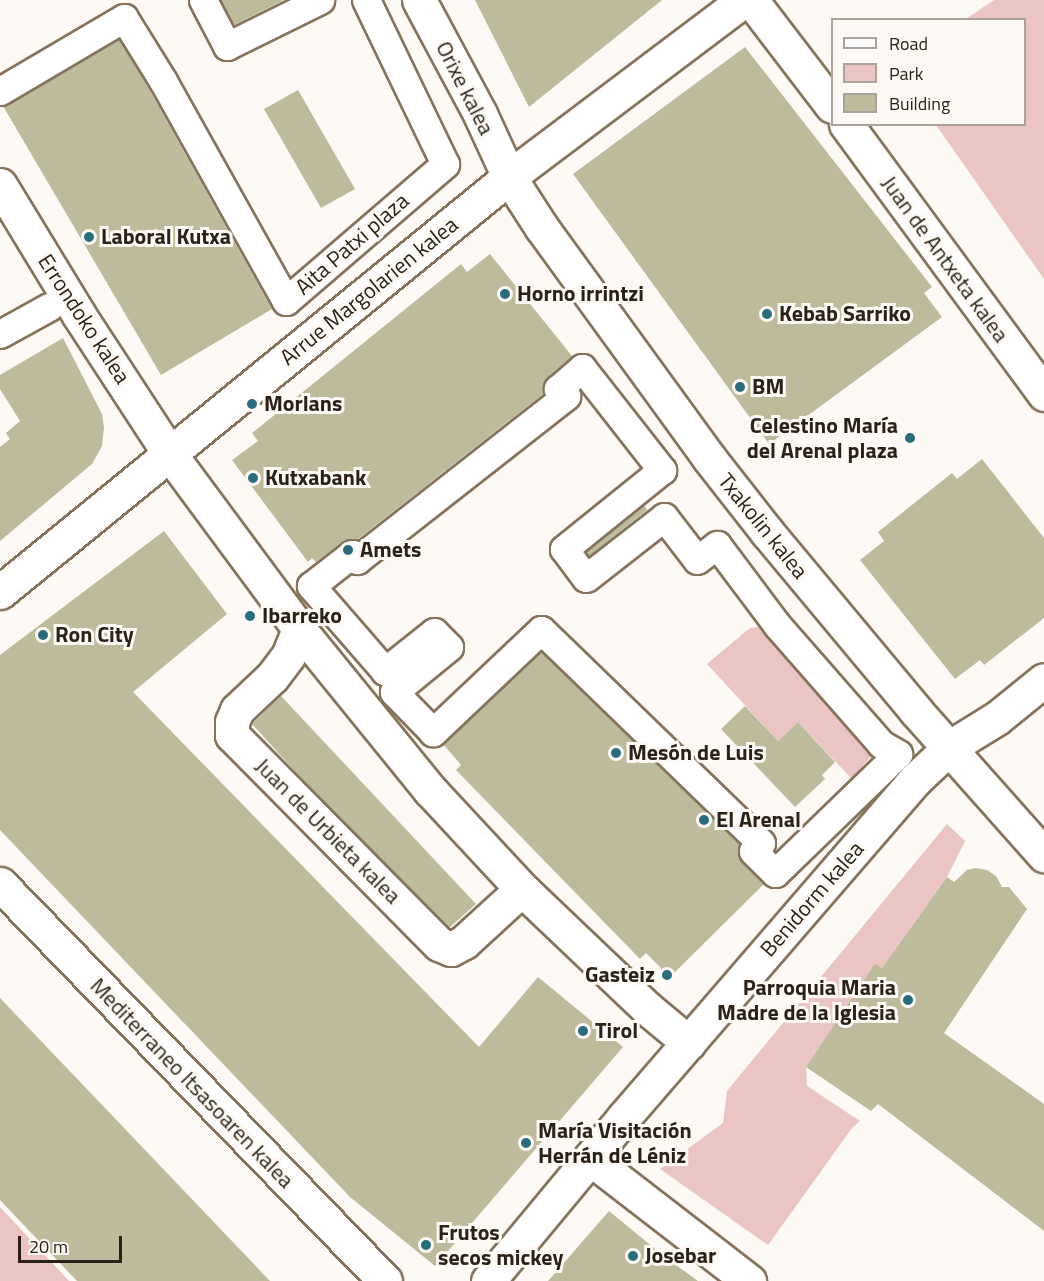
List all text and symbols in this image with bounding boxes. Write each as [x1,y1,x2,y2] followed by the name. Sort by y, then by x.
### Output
[831,18,1026,126] legend
[889,30,928,57] text: Road
[430,37,500,139] street label: Orixe kalea
[889,60,923,87] text: Park
[889,90,950,117] text: Building
[876,171,1014,347] street label: Juan de Antxeta kalea
[290,188,414,300] street label: Aita Patxi plaza
[275,211,463,371] street label: Arrue Margolarien kalea
[101,224,231,250] place label: Laboral Kutxa
[82,230,96,244] marker: Laboral Kutxa
[32,249,136,389] street label: Errondoko kalea
[517,281,644,307] place label: Horno irrintzi
[498,287,512,301] marker: Horno irrintzi
[779,301,911,327] place label: Kebab Sarriko
[760,307,774,321] marker: Kebab Sarriko
[752,374,784,400] place label: BM
[733,380,747,394] marker: BM
[264,391,342,417] place label: Morlans
[245,397,259,411] marker: Morlans
[747,412,898,464] place label: Celestino María del Arenal plaza
[903,431,917,445] marker: Celestino María del Arenal plaza
[265,465,366,491] place label: Kutxabank
[712,468,814,584] street label: Txakolin kalea
[246,471,260,485] marker: Kutxabank
[360,537,421,563] place label: Amets
[341,543,355,557] marker: Amets
[262,603,342,629] place label: Ibarreko
[243,609,257,623] marker: Ibarreko
[55,622,134,648] place label: Ron City
[36,628,50,642] marker: Ron City
[628,740,764,766] place label: Mesón de Luis
[609,746,623,760] marker: Mesón de Luis
[250,753,406,909] street label: Juan de Urbieta kalea
[716,807,801,833] place label: El Arenal
[697,813,711,827] marker: El Arenal
[755,836,869,962] street label: Benidorm kalea
[585,962,655,988] place label: Gasteiz
[660,968,674,982] marker: Gasteiz
[85,973,299,1193] street label: Mediterraneo Itsasoaren kalea
[717,974,896,1026] place label: Parroquia Maria Madre de la Iglesia
[901,993,915,1007] marker: Parroquia Maria Madre de la Iglesia
[595,1018,638,1044] place label: Tirol
[576,1024,590,1038] marker: Tirol
[538,1117,692,1168] place label: María Visitación Herrán de Léniz
[519,1136,533,1150] marker: María Visitación Herrán de Léniz
[438,1219,563,1270] place label: Frutos secos mickey
[21,1224,124,1262] scale bar
[29,1233,68,1260] text: 20 m
[419,1238,433,1252] marker: Frutos secos mickey
[645,1243,716,1269] place label: Josebar
[626,1249,640,1263] marker: Josebar

